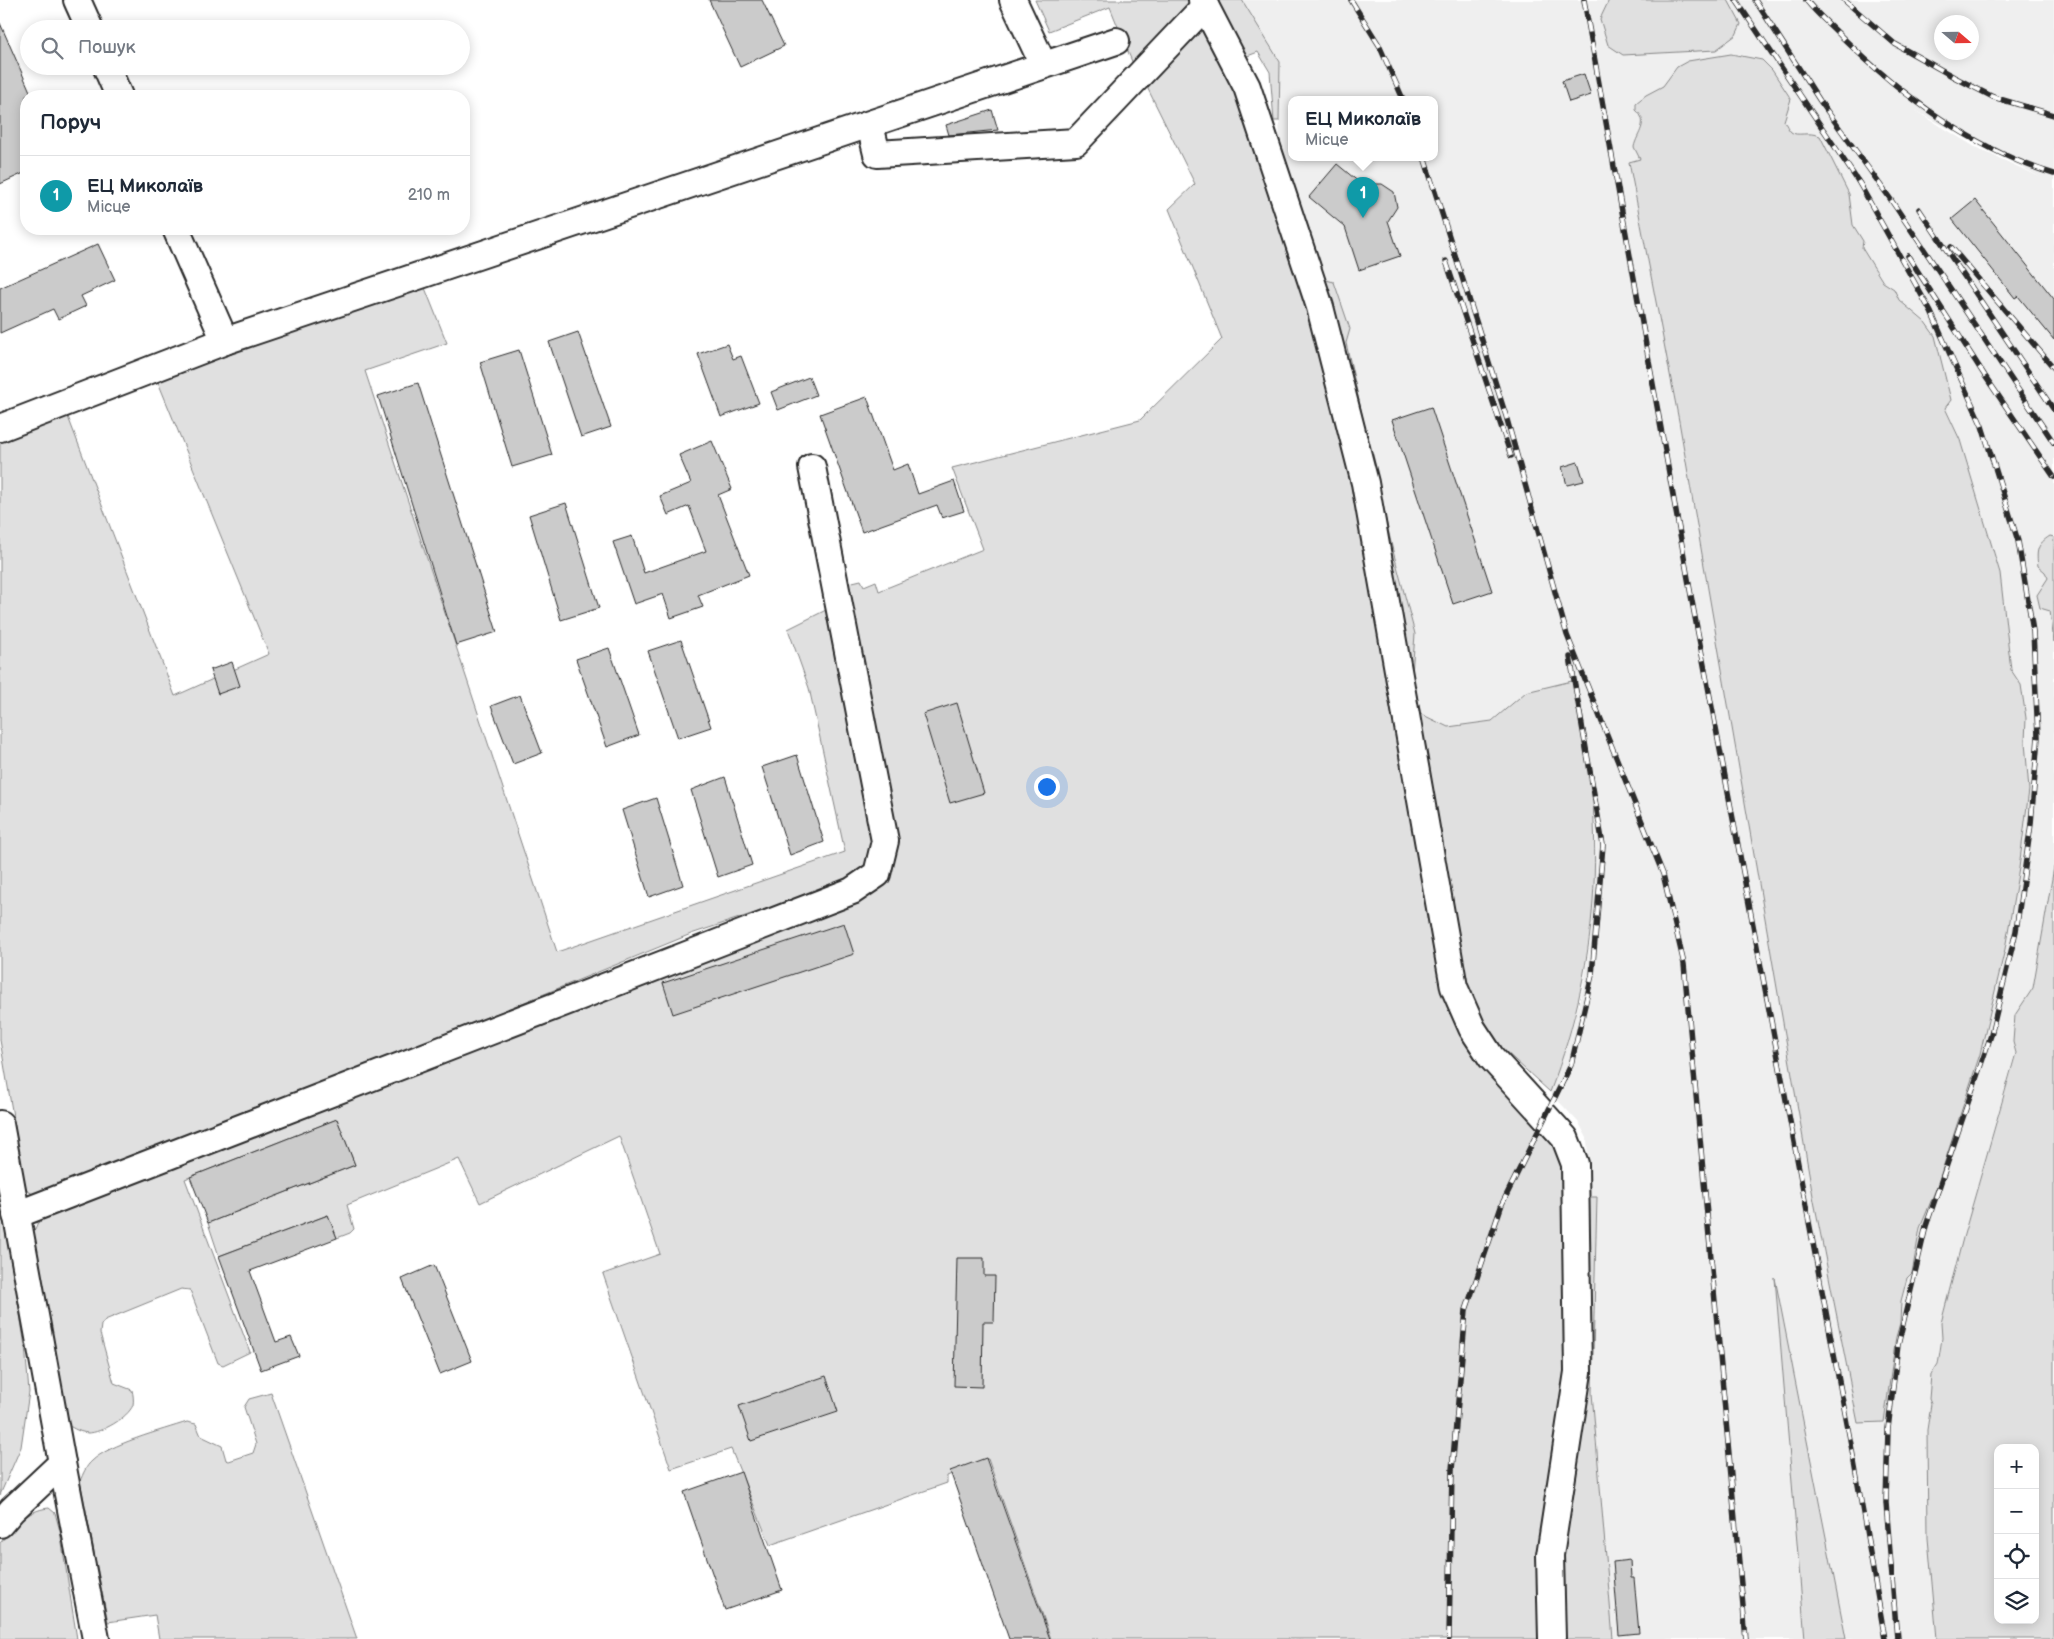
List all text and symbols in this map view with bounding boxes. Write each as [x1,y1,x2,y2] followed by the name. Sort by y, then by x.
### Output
[1934,15,1979,60] north arrow
[20,20,470,75] search box
[38,34,66,62] icon: search
[78,36,136,59] text: Пошук
[1288,96,1438,161] popup
[1305,108,1421,131] text: ЕЦ Миколаїв
[40,110,101,135] text: Поруч
[1305,131,1348,150] text: Місце
[87,175,203,198] text: ЕЦ Миколаїв
[1347,177,1379,218] pin: 1
[53,186,59,205] text: 1
[408,186,450,205] text: 210 m
[87,198,131,217] text: Місце
[1034,774,1060,800] your location
[1994,1444,2039,1624] map controls
[1994,1444,2039,1489] button: +
[1994,1489,2039,1534] button: −
[1994,1534,2039,1579] button: locate
[1994,1579,2039,1624] button: layers

